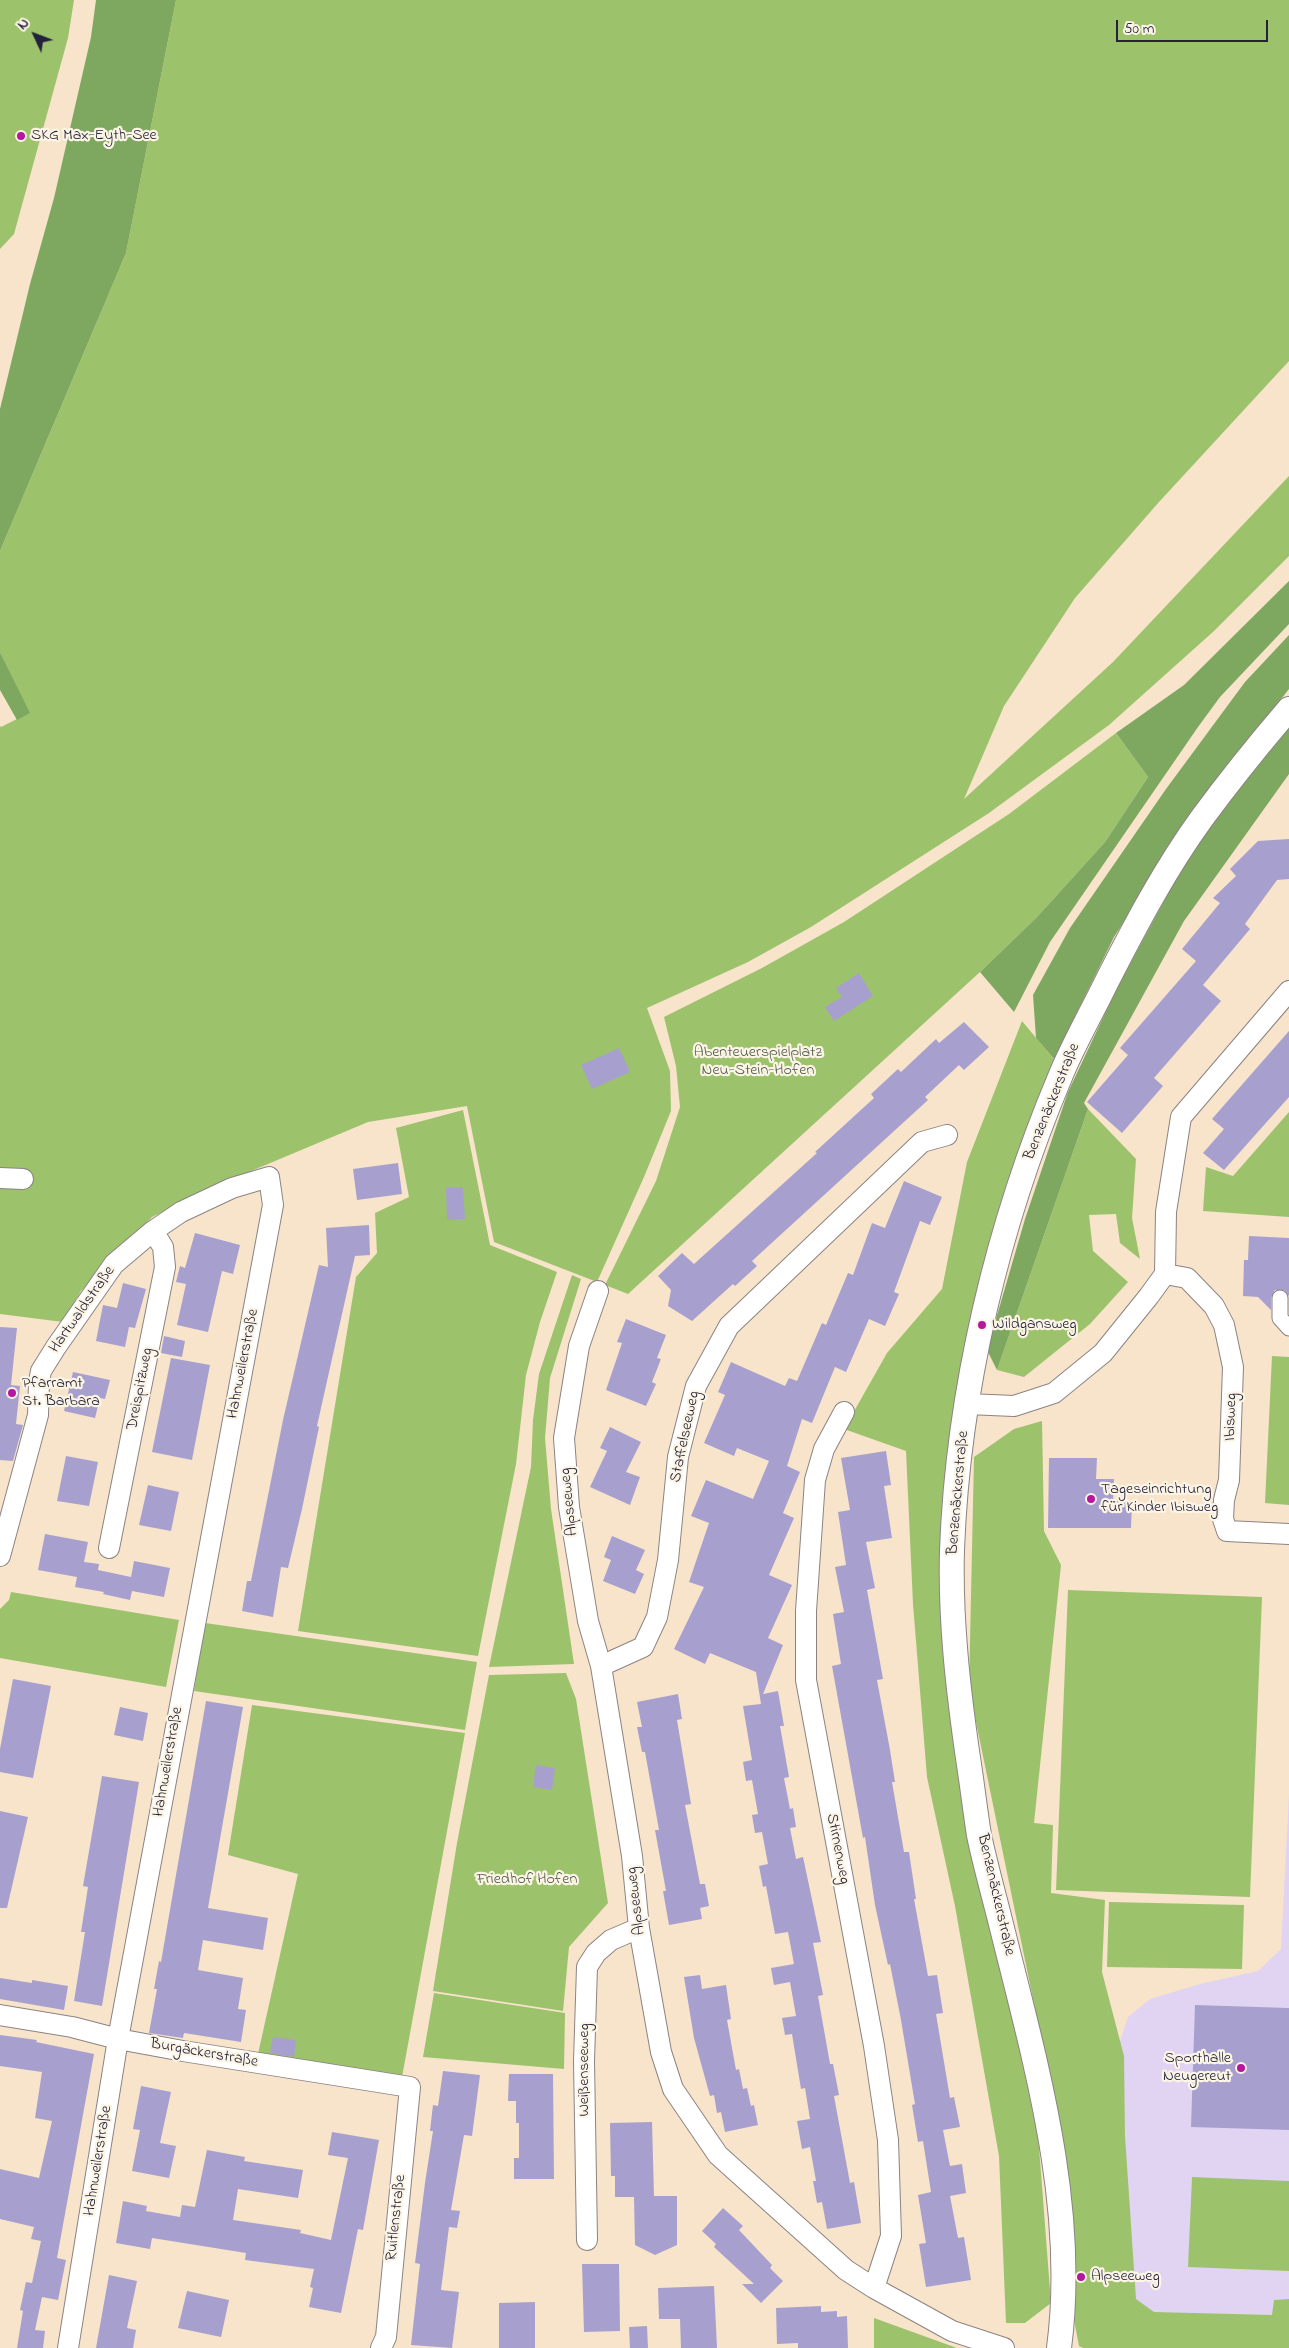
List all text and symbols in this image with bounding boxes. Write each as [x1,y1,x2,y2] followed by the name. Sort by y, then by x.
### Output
[10,10,60,60] north arrow
[1119,10,1272,42] scale bar
[13,14,35,35] text: N
[1124,18,1154,40] text: 50 m
[31,126,157,146] place label: SKG Max-Eyth-See
[15,130,27,142] marker: SKG Max-Eyth-See
[1021,1041,1085,1163] street label: Benzenäckerstraße
[694,1043,822,1081] park label: Abenteuerspielplatz Neu-Stein-Hofen
[46,1263,120,1357] street label: Hartwaldstraße
[224,1307,264,1421] street label: Hahnweilerstraße
[992,1315,1076,1335] place label: Wildgansweg
[976,1319,988,1331] marker: Wildgansweg
[124,1346,158,1432] street label: Dreispitzweg
[22,1374,100,1412] place label: Pfarramt St. Barbara
[6,1387,18,1399] marker: Pfarramt St. Barbara
[667,1390,705,1484] street label: Staffelseeweg
[1222,1393,1242,1441] street label: Ibisweg
[944,1430,974,1556] street label: Benzenäckerstraße
[557,1467,583,1537] street label: Alpseeweg
[1101,1480,1218,1518] place label: Tageseinrichtung für Kinder Ibisweg
[1085,1493,1097,1505] marker: Tageseinrichtung für Kinder Ibisweg
[150,1705,188,1819] street label: Hahnweilerstraße
[821,1812,853,1886] street label: Stirnenweg
[972,1832,1018,1958] street label: Benzenäckerstraße
[623,1866,651,1936] street label: Alpseeweg
[477,1870,577,1890] park label: Friedhof Hofen
[575,2023,595,2117] street label: Weißenseeweg
[149,2035,259,2073] street label: Burgäckerstraße
[1163,2049,1231,2087] place label: Sporthalle Neugereut
[1235,2062,1247,2074] marker: Sporthalle Neugereut
[81,2104,117,2218] street label: Hahnweilerstraße
[383,2174,411,2262] street label: Ruitlenstraße
[1091,2267,1160,2287] place label: Alpseeweg
[1075,2271,1087,2283] marker: Alpseeweg

